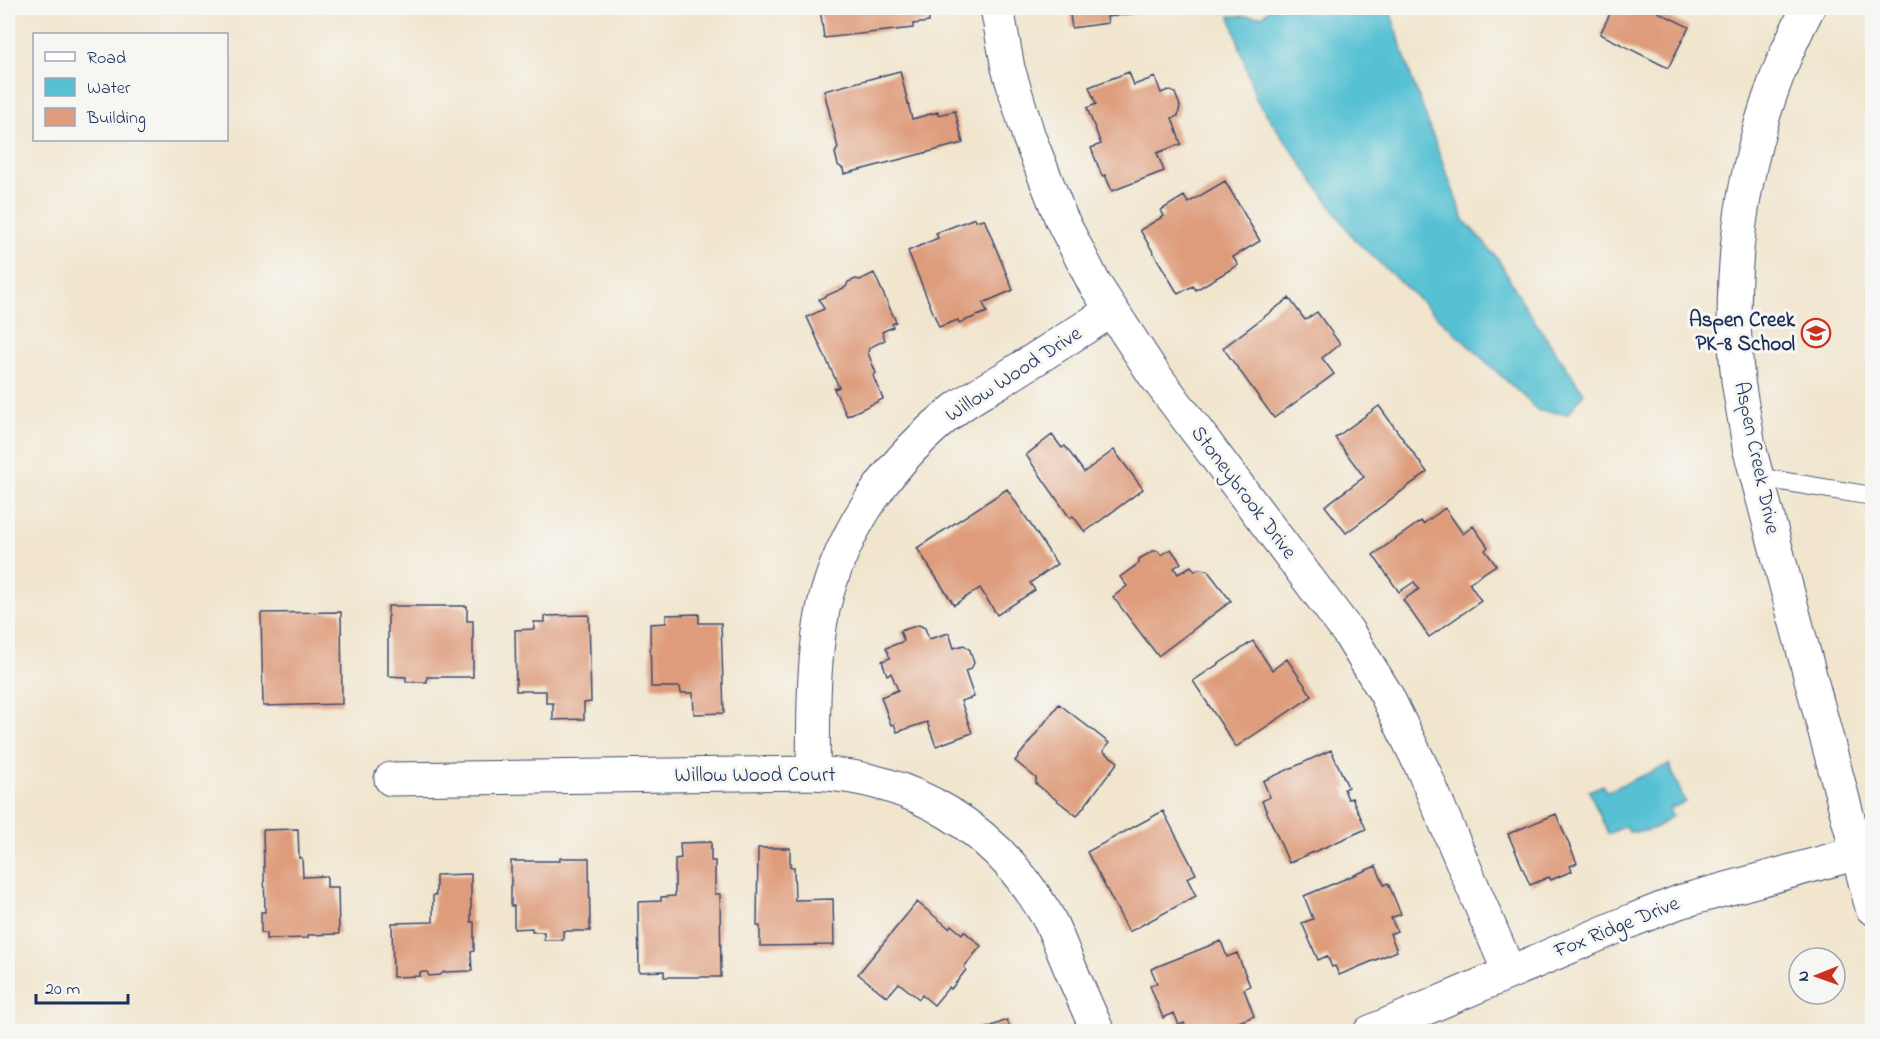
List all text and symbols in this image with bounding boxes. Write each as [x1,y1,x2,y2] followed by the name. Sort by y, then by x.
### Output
[33,33,228,141] legend
[87,46,126,72] text: Road
[87,76,131,102] text: Water
[86,106,146,133] text: Building
[1689,306,1796,360] place label: Aspen Creek PK-8 School
[1800,317,1832,349] school or university icon: Aspen Creek PK-8 School
[940,319,1089,430] street label: Willow Wood Drive
[1725,379,1787,538] street label: Aspen Creek Drive
[1181,420,1303,568] street label: Stoneybrook Drive
[674,761,836,791] street label: Willow Wood Court
[1549,889,1685,969] street label: Fox Ridge Drive
[1787,946,1847,1006] north arrow
[36,967,128,1005] scale bar
[1792,970,1816,982] text: N
[45,977,80,1003] text: 20 m

